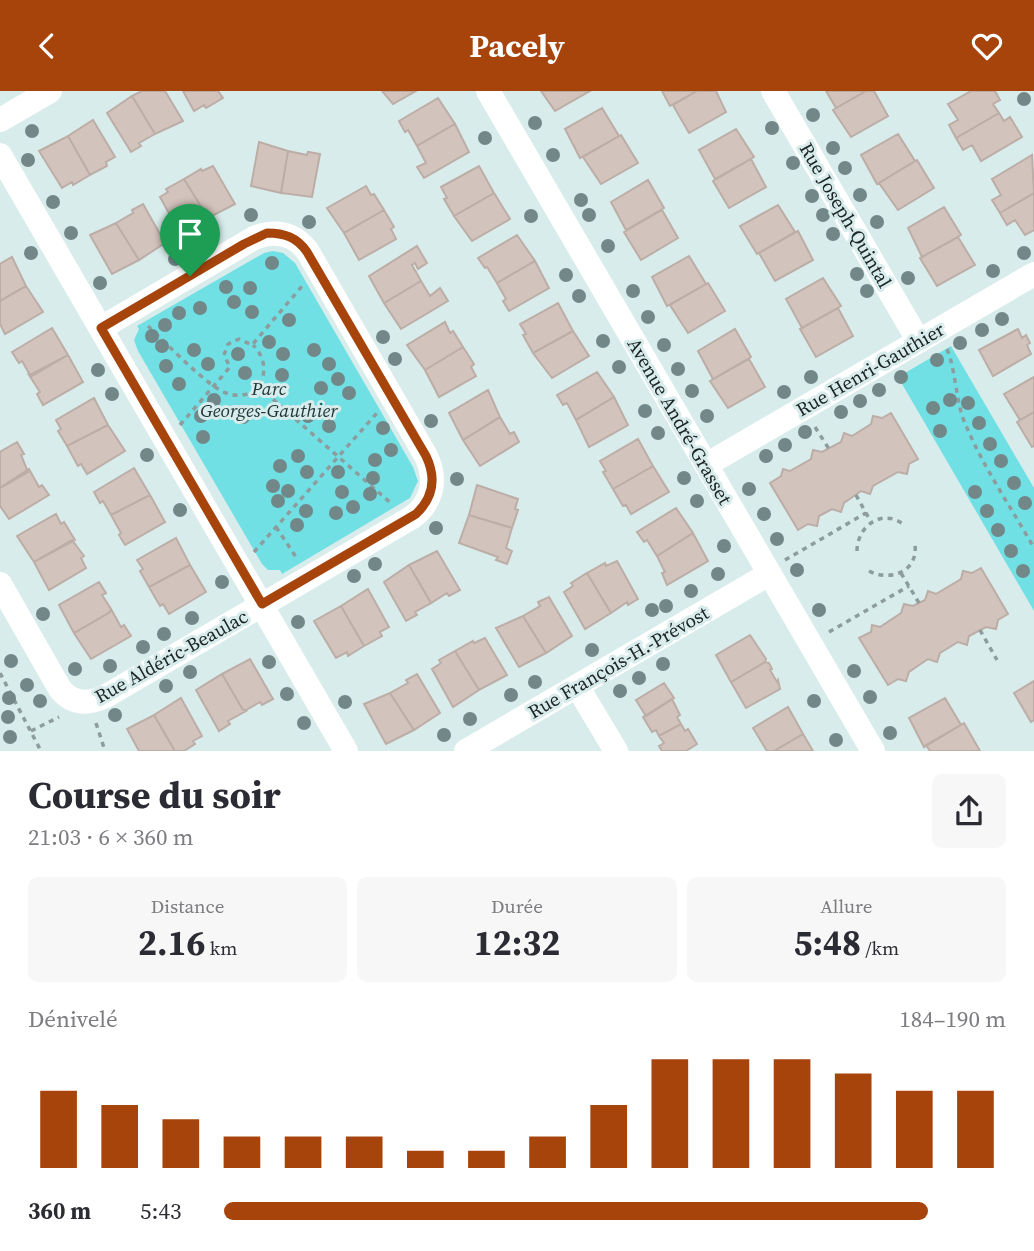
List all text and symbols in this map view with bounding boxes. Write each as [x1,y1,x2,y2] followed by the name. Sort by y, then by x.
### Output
[469,24,565,68] text: Pacely
[28,27,66,65] icon: back
[968,27,1006,65] icon: heart
[794,138,898,293] street label: Rue Joseph-Quintal
[160,204,220,276] pin
[171,215,209,253] icon: arrive
[791,316,949,422] street label: Rue Henri-Gauthier
[622,333,739,510] street label: Avenue André-Grasset
[200,375,339,423] park label: Parc Georges-Gauthier
[523,599,714,724] street label: Rue François-H.-Prévost
[90,603,252,709] street label: Rue Aldéric-Beaulac
[28,769,281,821] text: Course du soir
[932,774,1006,848] button: share
[28,821,194,853] text: 21:03 · 6 × 360 m
[151,893,224,919] text: Distance
[491,893,543,919] text: Durée
[820,893,873,919] text: Allure
[138,919,205,967] text: 2.16
[474,919,560,967] text: 12:32
[794,919,861,967] text: 5:48
[205,935,237,961] text: km
[861,935,899,961] text: /km
[28,1003,118,1035] text: Dénivelé
[899,1003,1006,1035] text: 184–190 m
[28,1195,91,1227] text: 360 m
[140,1195,181,1227] text: 5:43

